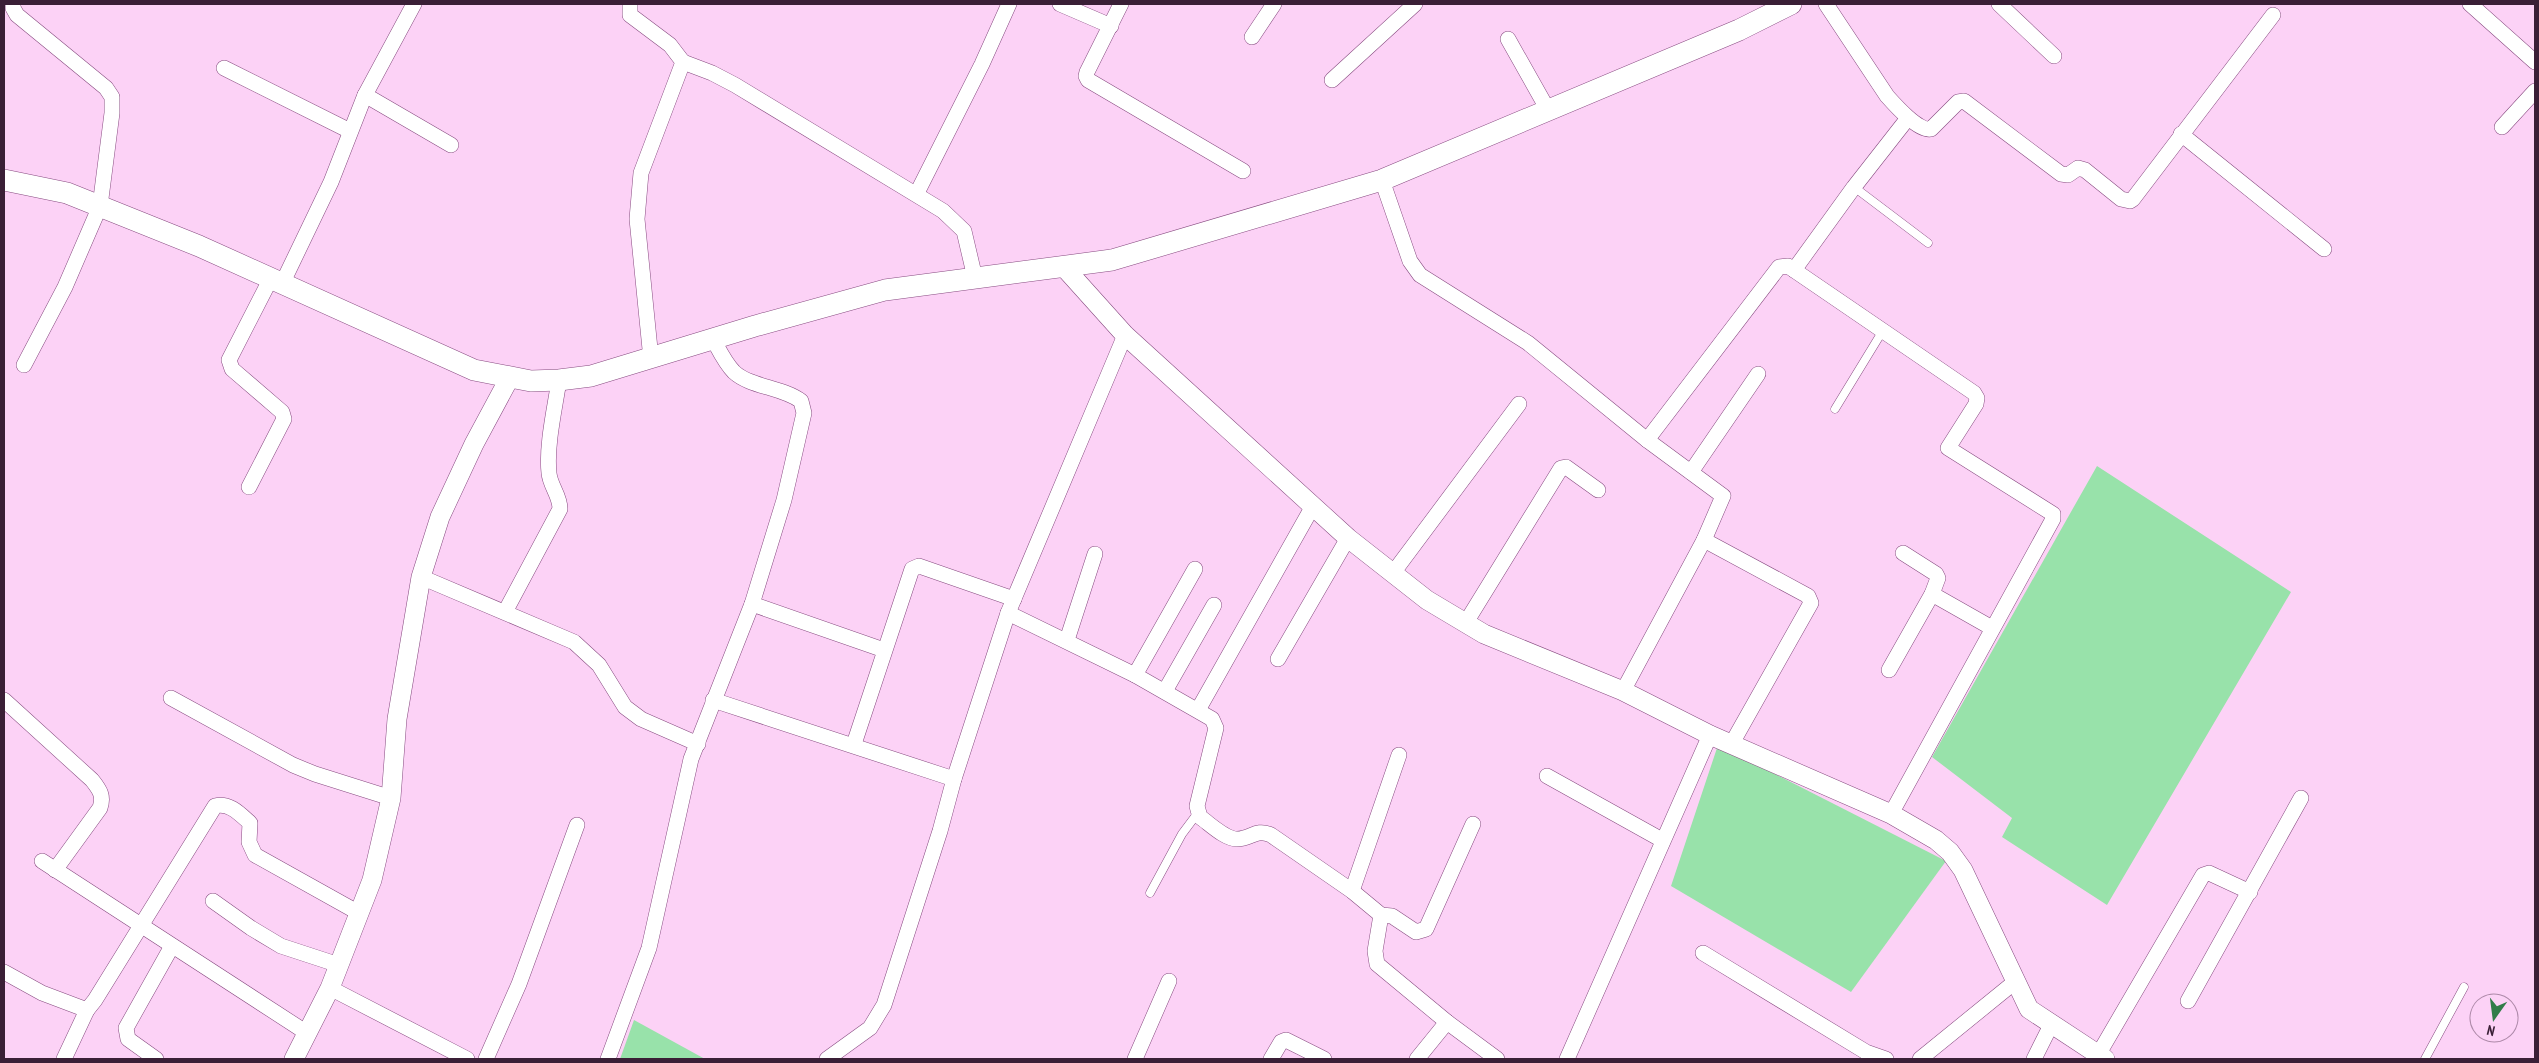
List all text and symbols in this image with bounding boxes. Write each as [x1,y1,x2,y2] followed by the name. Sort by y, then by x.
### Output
[2469,993,2519,1043] north arrow
[2485,1021,2497,1040] text: N

